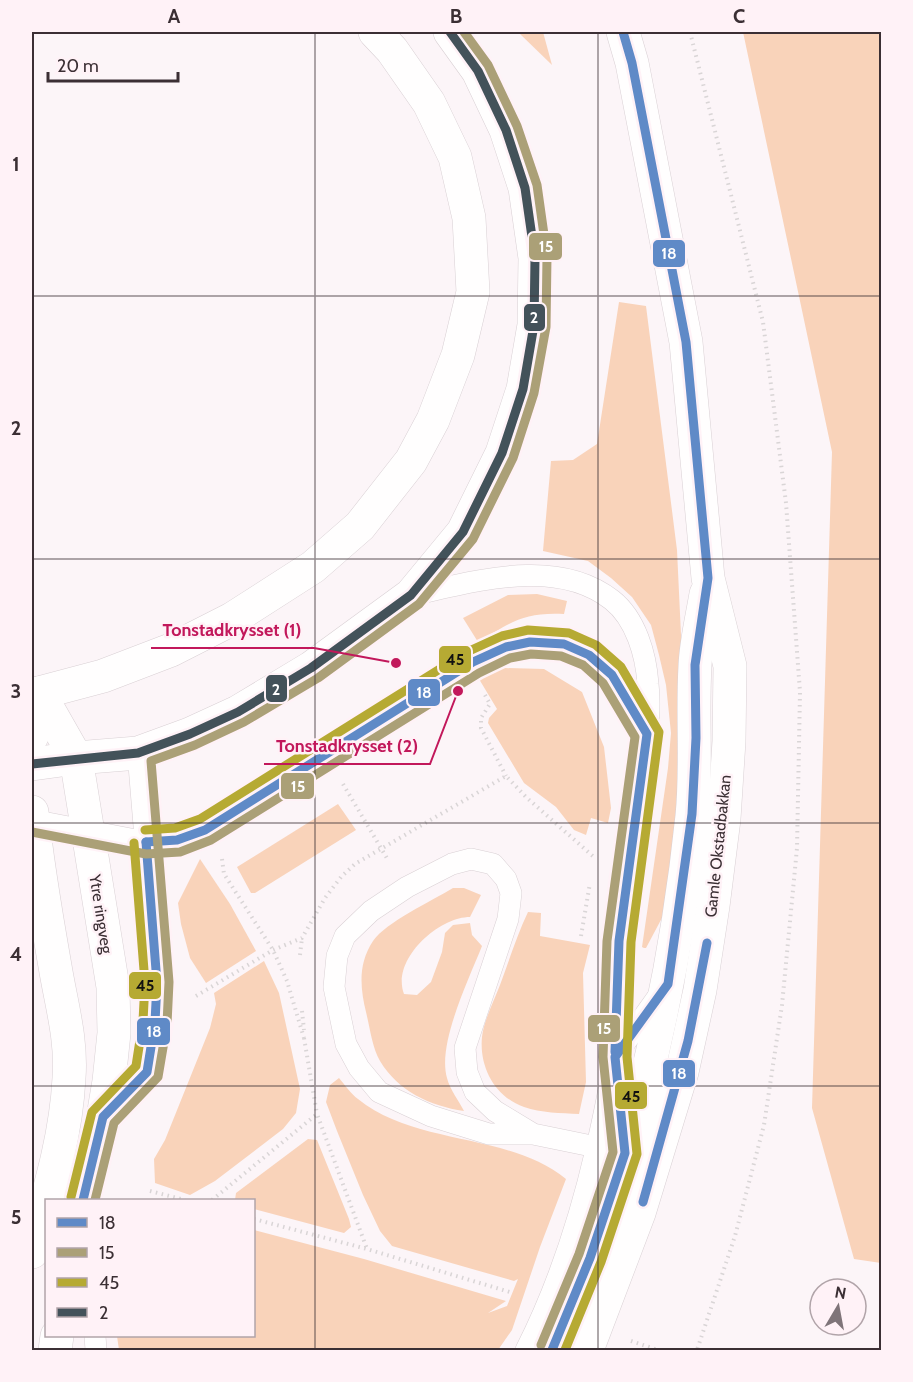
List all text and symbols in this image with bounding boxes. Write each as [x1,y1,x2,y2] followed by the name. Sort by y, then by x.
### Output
[168,4,181,28] text: A
[450,4,462,28] text: B
[733,4,745,28] text: C
[48,45,178,83] scale bar
[57,55,99,77] text: 20 m
[12,152,20,176] text: 1
[528,232,563,261] line badge: 15
[539,237,553,256] text: 15
[652,239,686,268] line badge: 18
[661,244,677,263] text: 18
[523,303,546,332] line badge: 2
[530,308,538,327] text: 2
[11,416,21,440] text: 2
[151,612,314,648] callout: Tonstadkrysset (1)
[162,619,302,641] text: Tonstadkrysset (1)
[438,645,472,674] line badge: 45
[446,650,464,669] text: 45
[265,674,288,703] line badge: 2
[407,678,441,707] line badge: 18
[11,679,21,703] text: 3
[272,680,280,699] text: 2
[416,683,432,702] text: 18
[264,728,430,764] callout: Tonstadkrysset (2)
[276,735,418,757] text: Tonstadkrysset (2)
[280,772,315,800] line badge: 15
[701,774,735,918] street label: Gamle Okstadbakkan
[291,777,305,796] text: 15
[85,872,117,956] street label: Ytre ringveg
[10,942,22,966] text: 4
[128,971,162,1000] line badge: 45
[136,976,154,995] text: 45
[587,1014,621,1043] line badge: 15
[136,1017,171,1046] line badge: 18
[597,1019,611,1038] text: 15
[146,1022,162,1041] text: 18
[662,1059,696,1088] line badge: 18
[671,1064,687,1083] text: 18
[614,1081,648,1110] line badge: 45
[622,1087,640,1106] text: 45
[45,1199,255,1337] legend
[11,1205,21,1229] text: 5
[99,1212,116,1234] text: 18
[99,1242,115,1264] text: 15
[99,1272,119,1294] text: 45
[808,1277,868,1337] north arrow
[833,1282,848,1303] text: N
[99,1302,108,1324] text: 2

